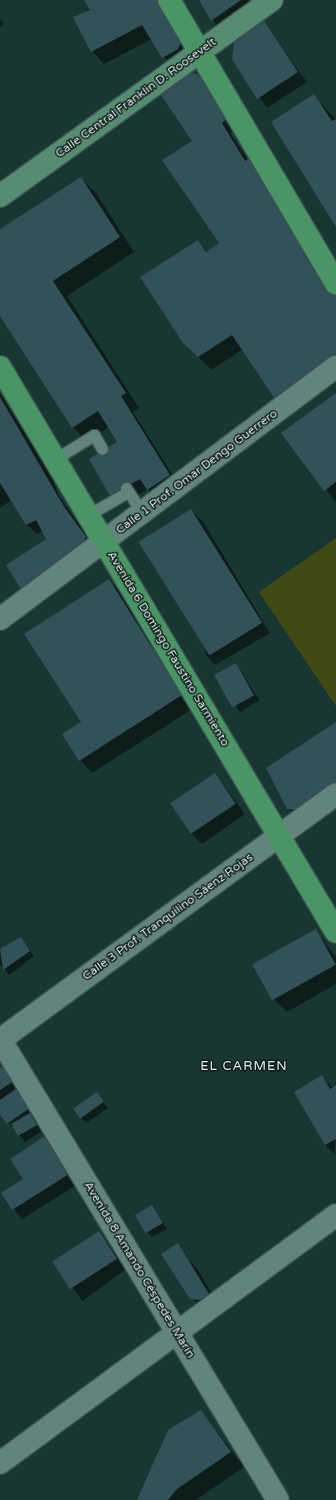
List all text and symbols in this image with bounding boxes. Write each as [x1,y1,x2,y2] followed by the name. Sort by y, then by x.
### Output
[53,35,219,161] street label: Calle Central Franklin D. Roosevelt
[113,407,281,537] street label: Calle 1 Prof. Omar Dengo Guerrero
[104,549,232,749] street label: Avenida 6 Domingo Faustino Sarmiento
[80,850,256,984] street label: Calle 3 Prof. Tranquilino Sáenz Rojas
[200,1058,288,1074] district label: EL CARMEN
[80,1179,198,1361] street label: Avenida 8 Amando Céspedes Marín

